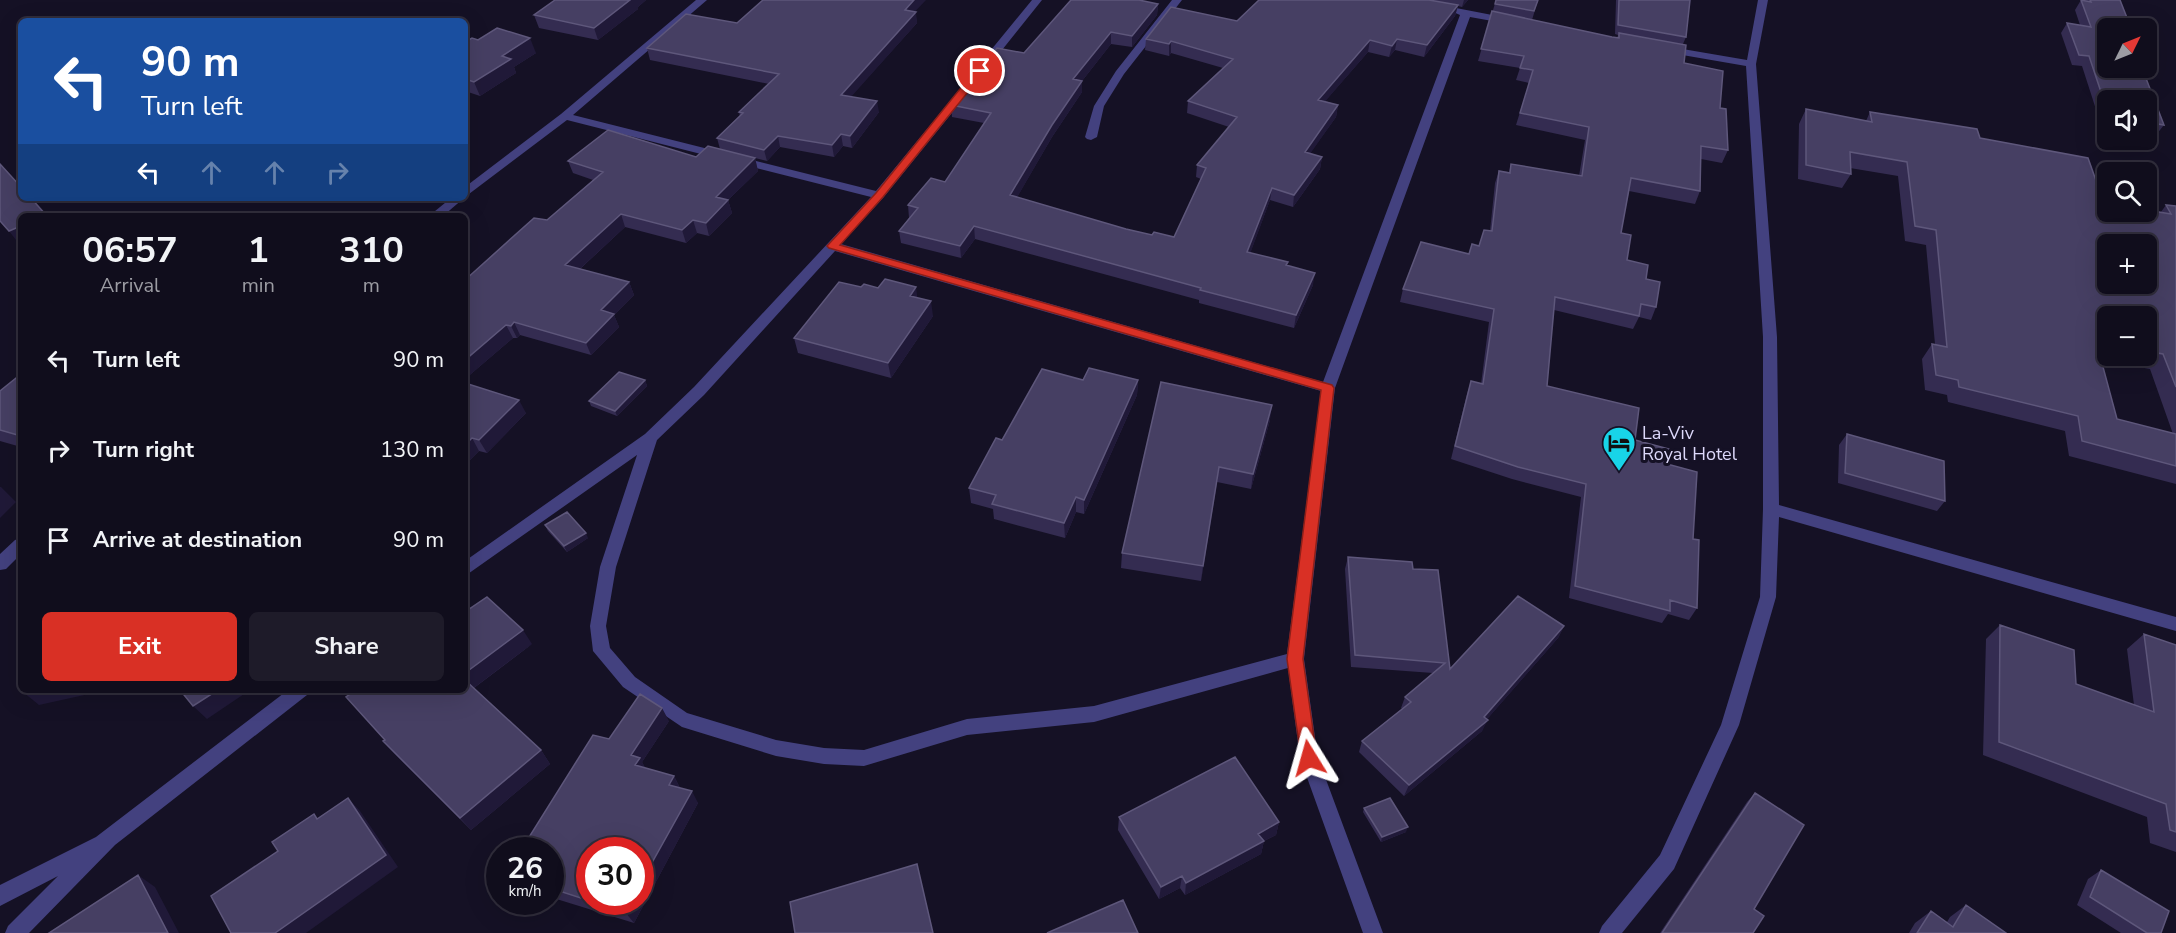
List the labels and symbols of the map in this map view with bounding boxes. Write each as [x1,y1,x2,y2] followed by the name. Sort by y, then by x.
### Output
[2097,18,2157,78] north arrow
[954,45,1005,96] pin
[1642,421,1738,466] place label: La-Viv Royal Hotel
[1601,425,1637,472] hotel icon: La-Viv Royal Hotel
[1277,726,1341,790] position arrow
[576,837,654,915] speed limit sign: 30

